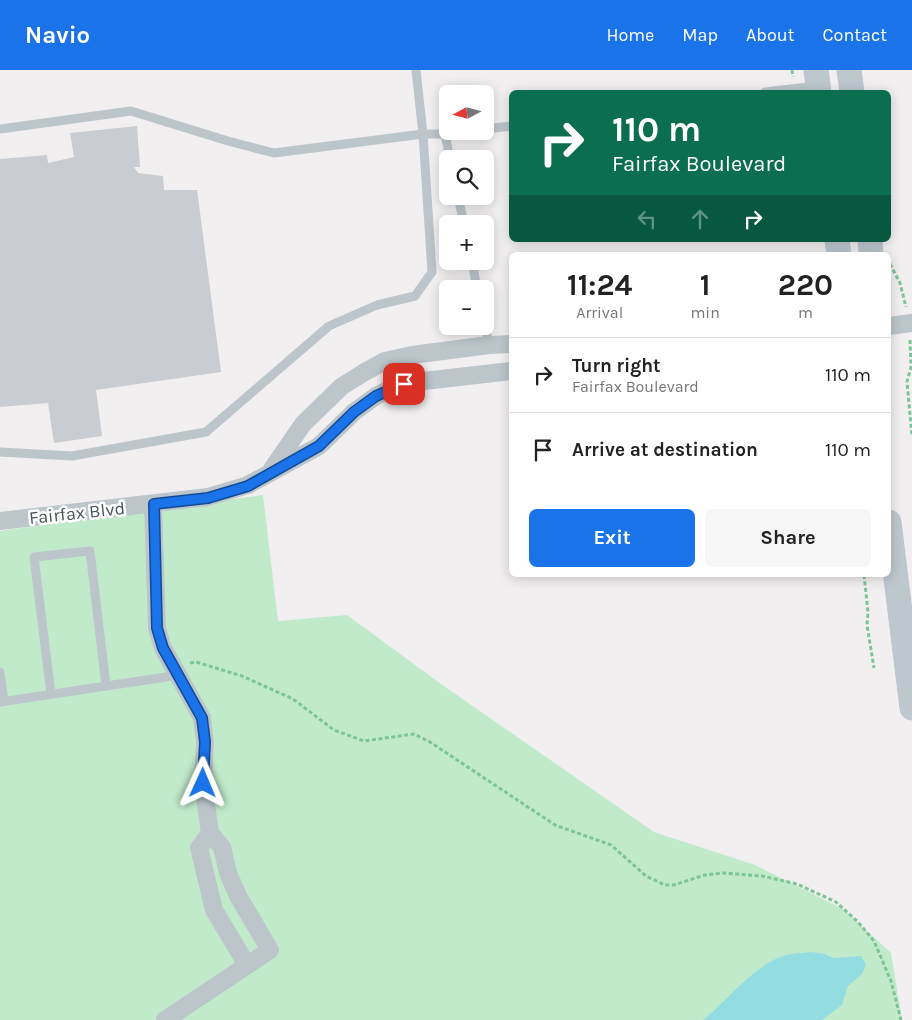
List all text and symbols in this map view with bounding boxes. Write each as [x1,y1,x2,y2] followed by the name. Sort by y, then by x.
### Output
[25,21,90,49] text: Navio
[606,24,654,46] text: Home
[682,24,718,46] text: Map
[746,24,795,46] text: About
[823,24,887,46] text: Contact
[439,85,494,140] north arrow
[439,85,494,335] map controls
[612,109,701,150] text: 110 m
[529,110,594,175] icon: right
[439,150,494,205] button: search
[612,151,786,177] text: Fairfax Boulevard
[633,205,661,233] icon: left
[686,205,714,233] icon: ahead
[739,205,767,233] icon: right
[439,215,494,270] button: +
[567,267,632,303] text: 11:24
[700,267,710,303] text: 1
[778,267,833,303] text: 220
[439,280,494,335] button: −
[576,303,623,322] text: Arrival
[690,303,720,322] text: min
[798,303,813,322] text: m
[572,355,661,377] text: Turn right
[529,361,557,389] icon: right
[383,363,425,405] pin
[825,364,871,386] text: 110 m
[390,370,418,398] icon: arrive
[572,377,699,396] text: Fairfax Boulevard
[529,436,557,464] icon: arrive
[572,439,758,461] text: Arrive at destination
[825,439,871,461] text: 110 m
[28,497,126,529] street label: Fairfax Blvd
[529,509,695,567] button: Exit
[705,509,871,567] button: Share
[176,756,228,808] position arrow

